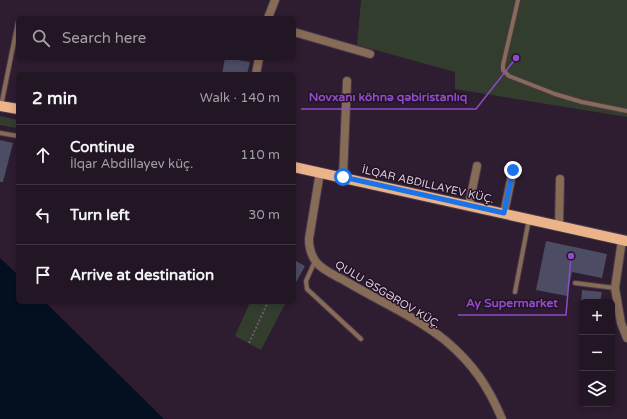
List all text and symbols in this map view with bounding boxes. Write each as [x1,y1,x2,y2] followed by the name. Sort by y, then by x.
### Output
[16,16,296,60] search box
[30,27,52,49] icon: search
[62,29,146,47] text: Search here
[301,85,476,109] callout: Novxanı köhnə qəbiristanlıq
[32,88,77,109] text: 2 min
[200,90,280,106] text: Walk · 140 m
[309,90,467,105] text: Novxanı köhnə qəbiristanlıq
[70,138,134,156] text: Continue
[32,144,54,166] icon: ahead
[240,147,280,163] text: 110 m
[70,156,193,172] text: İlqar Abdillayev küç.
[504,161,522,179] route end
[361,163,495,206] street label: İLQAR ABDILLAYEV KÜÇ.
[334,168,352,186] route start
[32,204,54,226] icon: left
[70,206,130,224] text: Turn left
[248,207,280,223] text: 30 m
[333,258,443,331] street label: QULU ƏSGƏROV KÜÇ.
[32,264,54,286] icon: arrive
[70,266,214,284] text: Arrive at destination
[458,291,566,315] callout: Ay Supermarket
[466,296,558,311] text: Ay Supermarket
[579,299,615,407] map controls
[579,299,615,335] button: +
[579,335,615,371] button: −
[579,371,615,407] button: layers

